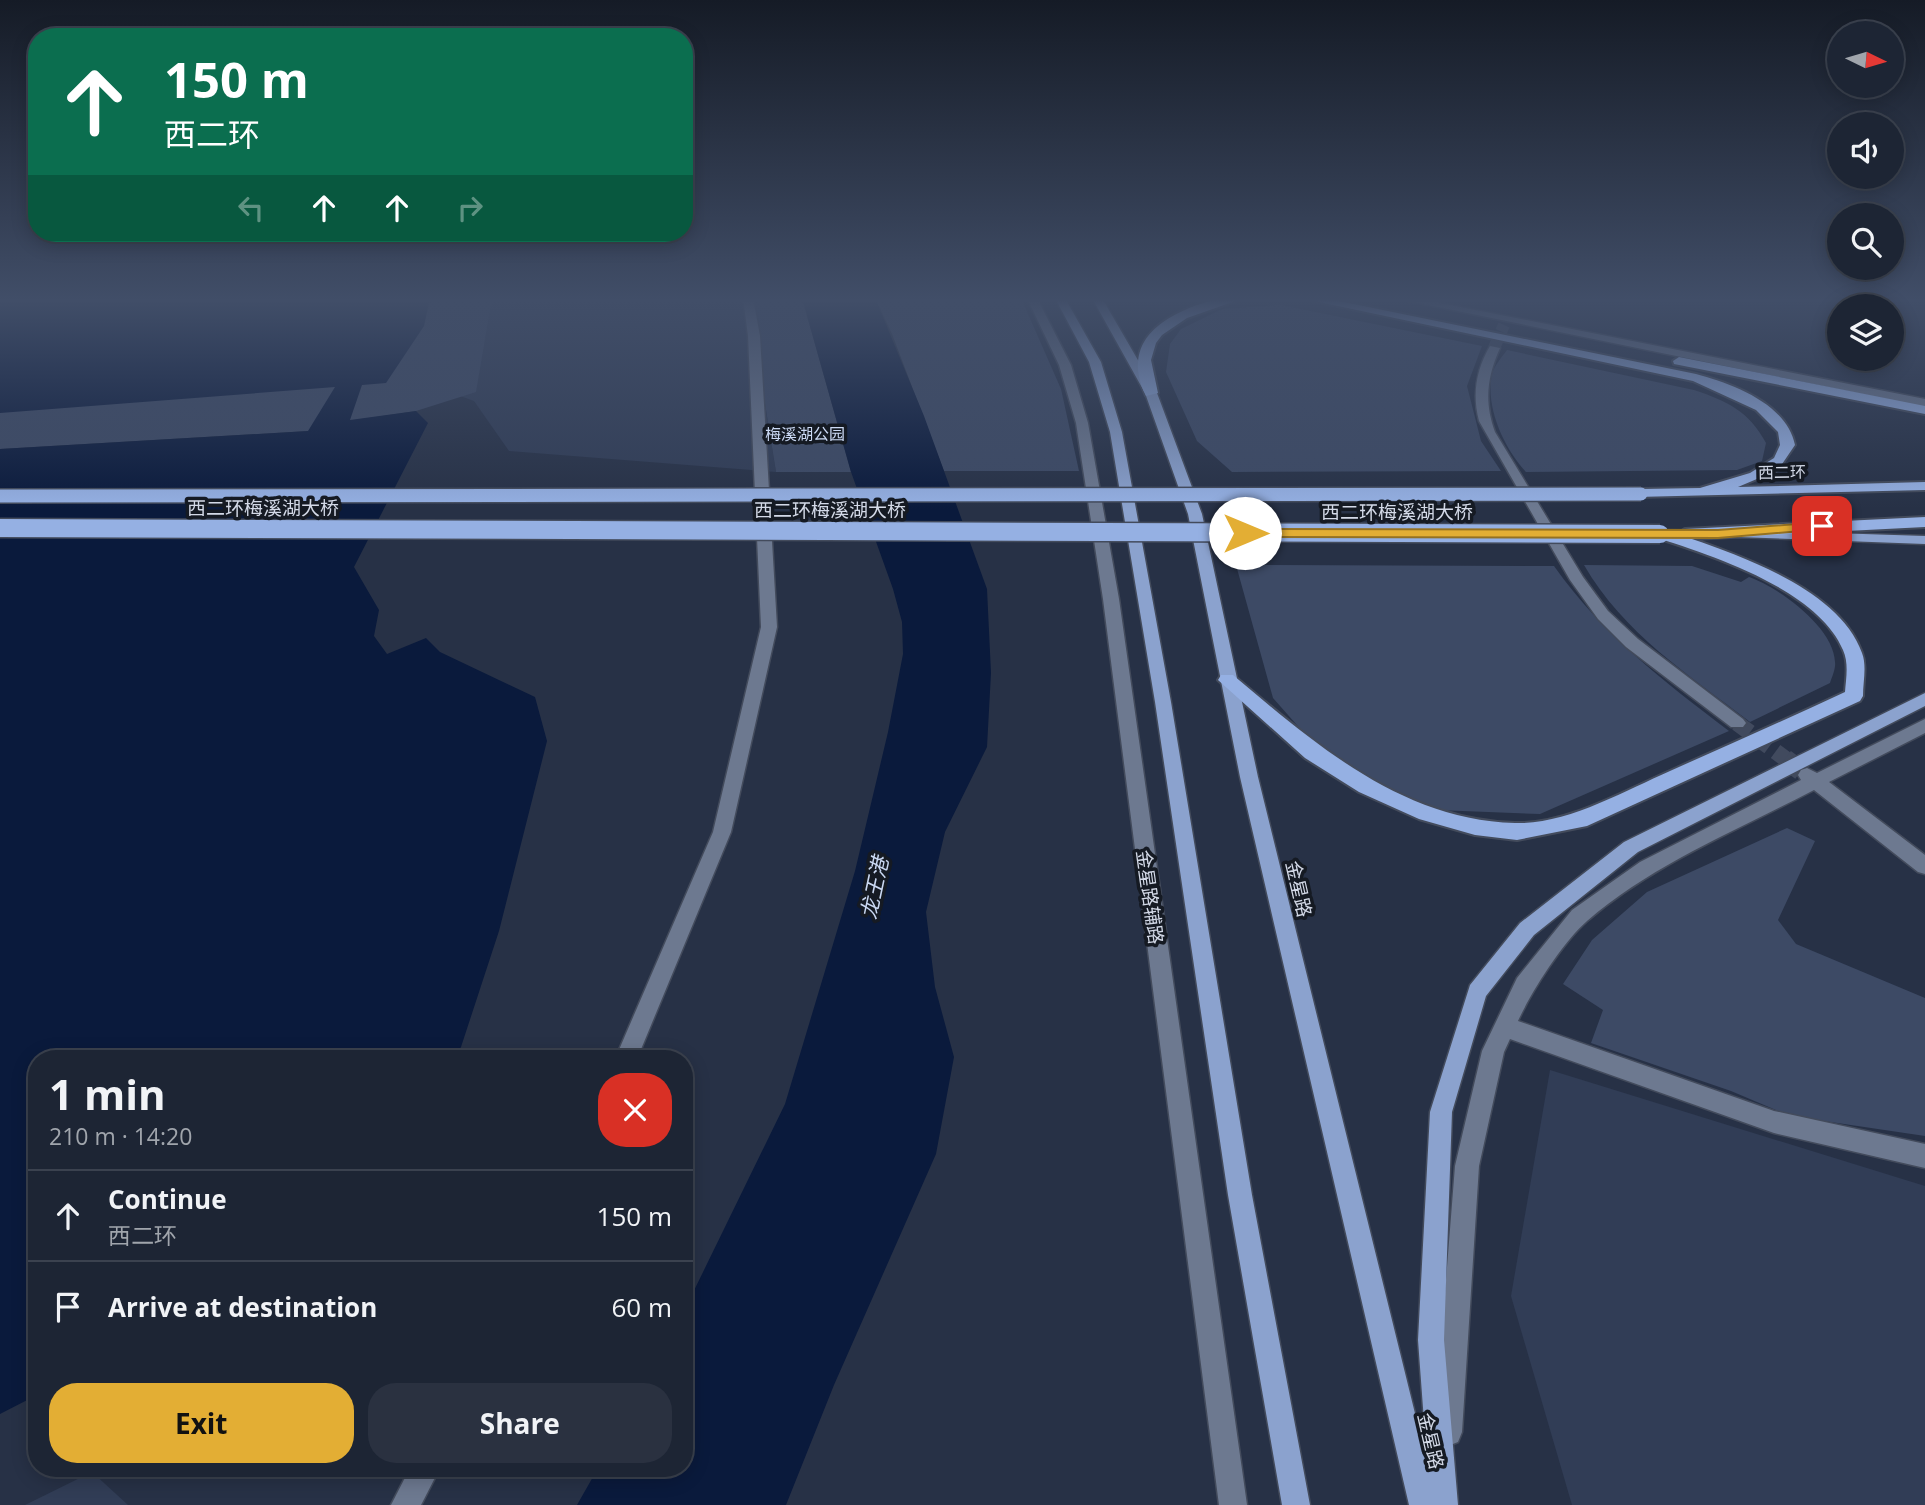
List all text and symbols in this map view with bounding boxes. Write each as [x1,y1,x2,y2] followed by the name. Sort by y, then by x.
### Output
[1827,21,1904,98] north arrow
[1827,21,1904,371] map controls
[164,46,309,112] text: 150 m
[49,56,140,147] icon: ahead
[164,112,260,155] text: 西二环
[1827,112,1904,189] button: sound
[232,189,270,227] icon: left
[305,189,343,227] icon: ahead
[378,189,416,227] icon: ahead
[451,189,489,227] icon: right
[1827,203,1904,280] button: search
[1827,294,1904,371] button: layers
[765,423,845,445] park label: 梅溪湖公园
[1758,461,1806,483] street label: 西二环
[187,495,339,521] street label: 西二环梅溪湖大桥
[1208,496,1282,570] position arrow
[1792,496,1852,556] pin
[754,497,906,523] street label: 西二环梅溪湖大桥
[1321,499,1473,525] street label: 西二环梅溪湖大桥
[1803,507,1841,545] icon: arrive
[1131,848,1169,946] street label: 金星路辅路
[854,851,895,922] water label: 龙王港
[1280,858,1318,920] street label: 金星路
[49,1065,166,1122] text: 1 min
[598,1073,672,1147] button: close
[49,1120,192,1152] text: 210 m · 14:20
[108,1181,227,1217] text: Continue
[49,1197,87,1235] icon: ahead
[597,1198,672,1234] text: 150 m
[108,1219,177,1251] text: 西二环
[49,1288,87,1326] icon: arrive
[108,1289,377,1325] text: Arrive at destination
[611,1289,672,1325] text: 60 m
[49,1383,354,1463] button: Exit
[368,1383,672,1463] button: Share
[1412,1410,1450,1472] street label: 金星路

